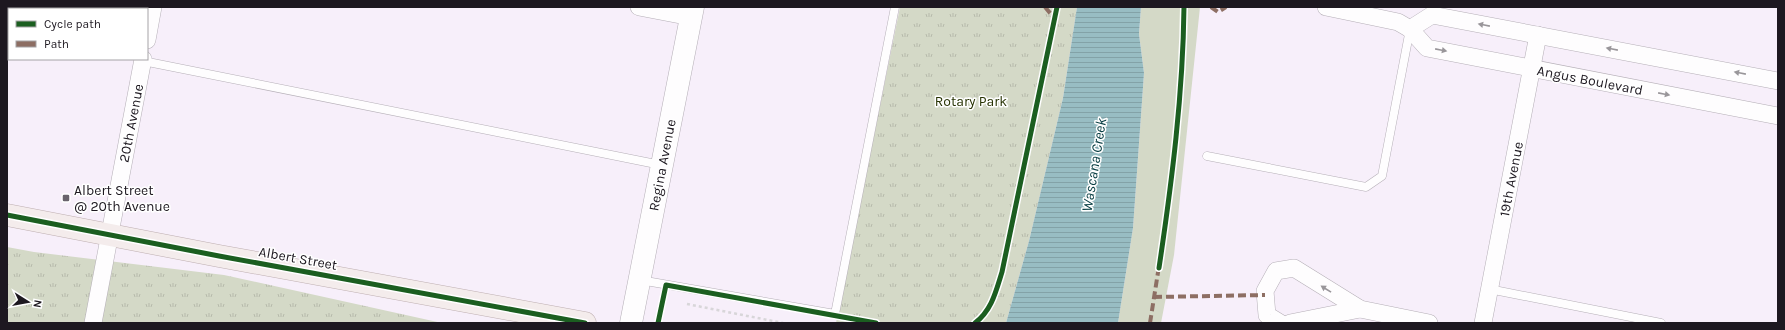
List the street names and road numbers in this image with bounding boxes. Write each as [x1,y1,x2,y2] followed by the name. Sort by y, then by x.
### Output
[1535,62,1644,99] street label: Angus Boulevard
[116,82,147,164] street label: 20th Avenue
[645,118,680,213] street label: Regina Avenue
[1496,140,1527,218] street label: 19th Avenue
[257,243,339,274] street label: Albert Street

